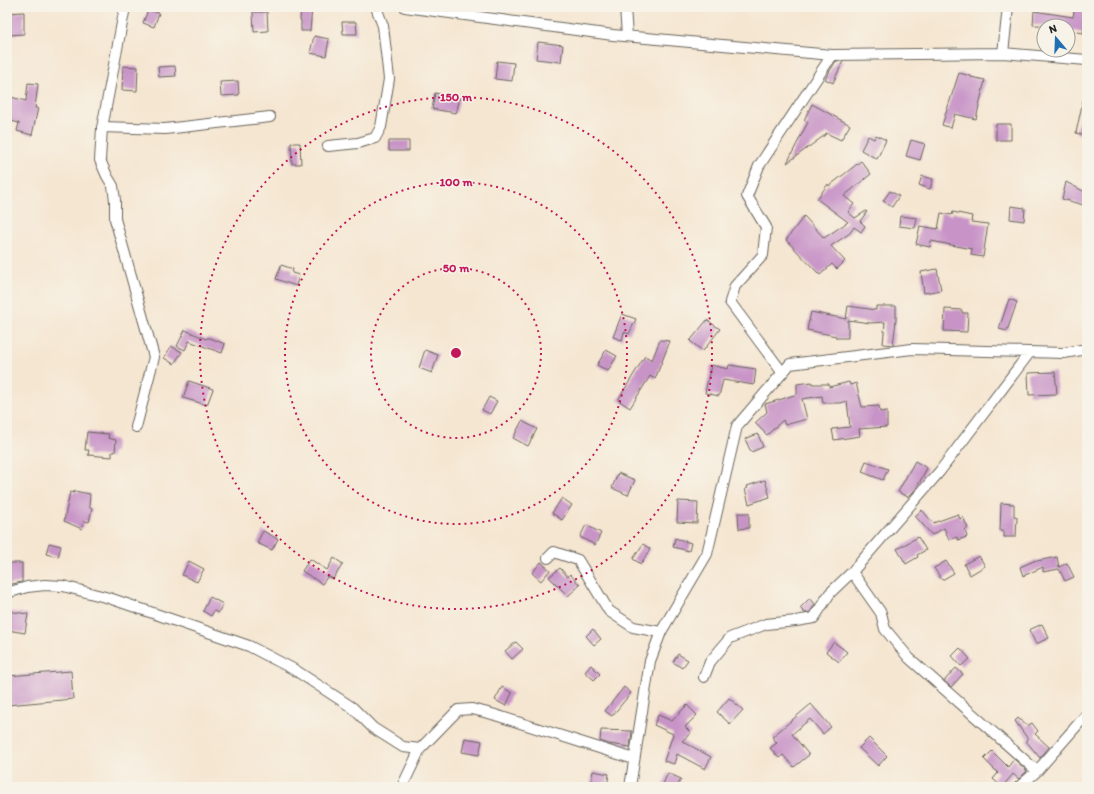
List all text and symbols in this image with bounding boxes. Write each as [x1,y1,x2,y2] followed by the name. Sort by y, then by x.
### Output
[1036,18,1076,58] north arrow
[1047,22,1059,36] text: N
[440,90,473,104] text: 150 m
[439,175,473,189] text: 100 m
[443,261,470,275] text: 50 m
[449,346,463,360] centre of rings

